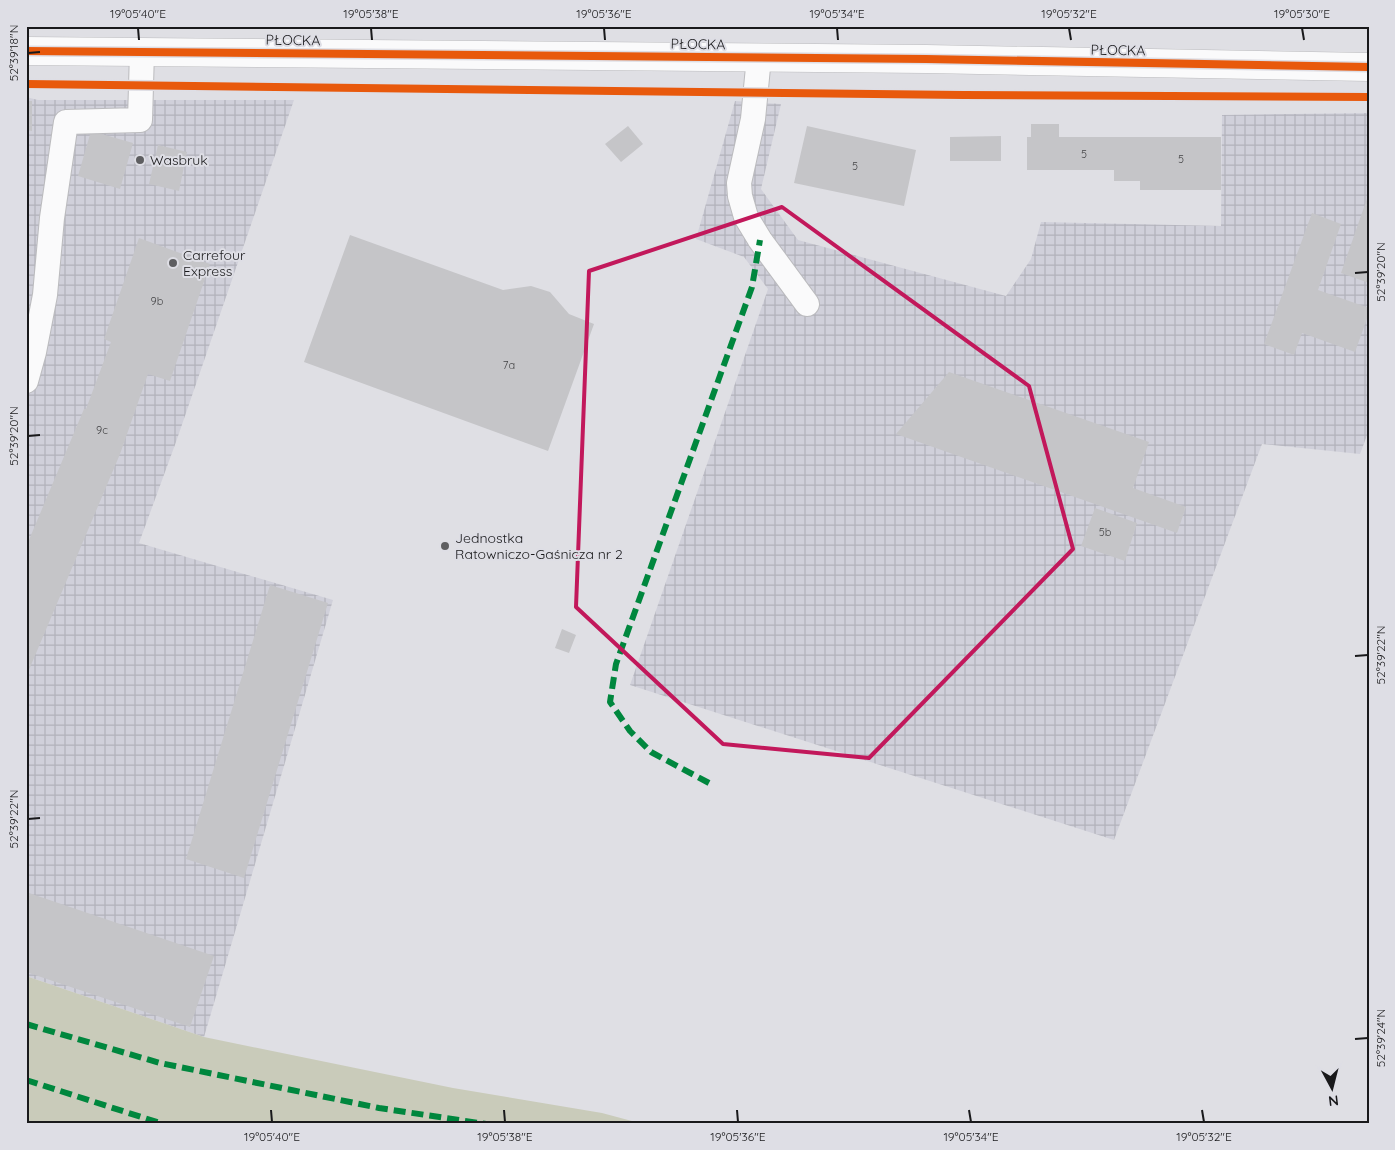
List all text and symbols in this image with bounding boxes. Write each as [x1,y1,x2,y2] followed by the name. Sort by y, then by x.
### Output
[110,6,166,21] text: 19°05'40"E
[343,6,399,21] text: 19°05'38"E
[576,6,632,21] text: 19°05'36"E
[809,6,865,21] text: 19°05'34"E
[1041,6,1097,21] text: 19°05'32"E
[1274,6,1330,21] text: 19°05'30"E
[6,25,21,81] text: 52°39'18"N
[265,31,321,49] street label: PŁOCKA
[670,35,726,53] street label: PŁOCKA
[1090,41,1146,59] street label: PŁOCKA
[1081,147,1087,161] house number: 5
[150,151,208,169] place label: Wasbruk
[1178,152,1184,166] house number: 5
[134,154,146,166] marker: Wasbruk
[852,159,858,173] house number: 5
[1373,242,1388,302] text: 52°39'20"N
[183,246,246,280] place label: Carrefour Express
[167,257,179,269] marker: Carrefour Express
[151,294,164,308] house number: 9b
[503,358,515,372] house number: 7a
[6,406,21,466] text: 52°39'20"N
[96,423,108,437] house number: 9c
[1099,525,1112,539] house number: 5b
[455,529,623,563] place label: Jednostka Ratowniczo-Gaśnicza nr 2
[439,540,451,552] marker: Jednostka Ratowniczo-Gaśnicza nr 2
[1373,625,1388,685] text: 52°39'22"N
[6,789,21,849] text: 52°39'22"N
[1373,1009,1388,1067] text: 52°39'24"N
[1308,1062,1358,1112] north arrow
[1327,1091,1340,1110] text: N
[244,1129,300,1144] text: 19°05'40"E
[477,1129,533,1144] text: 19°05'38"E
[710,1129,766,1144] text: 19°05'36"E
[943,1129,999,1144] text: 19°05'34"E
[1176,1129,1232,1144] text: 19°05'32"E

